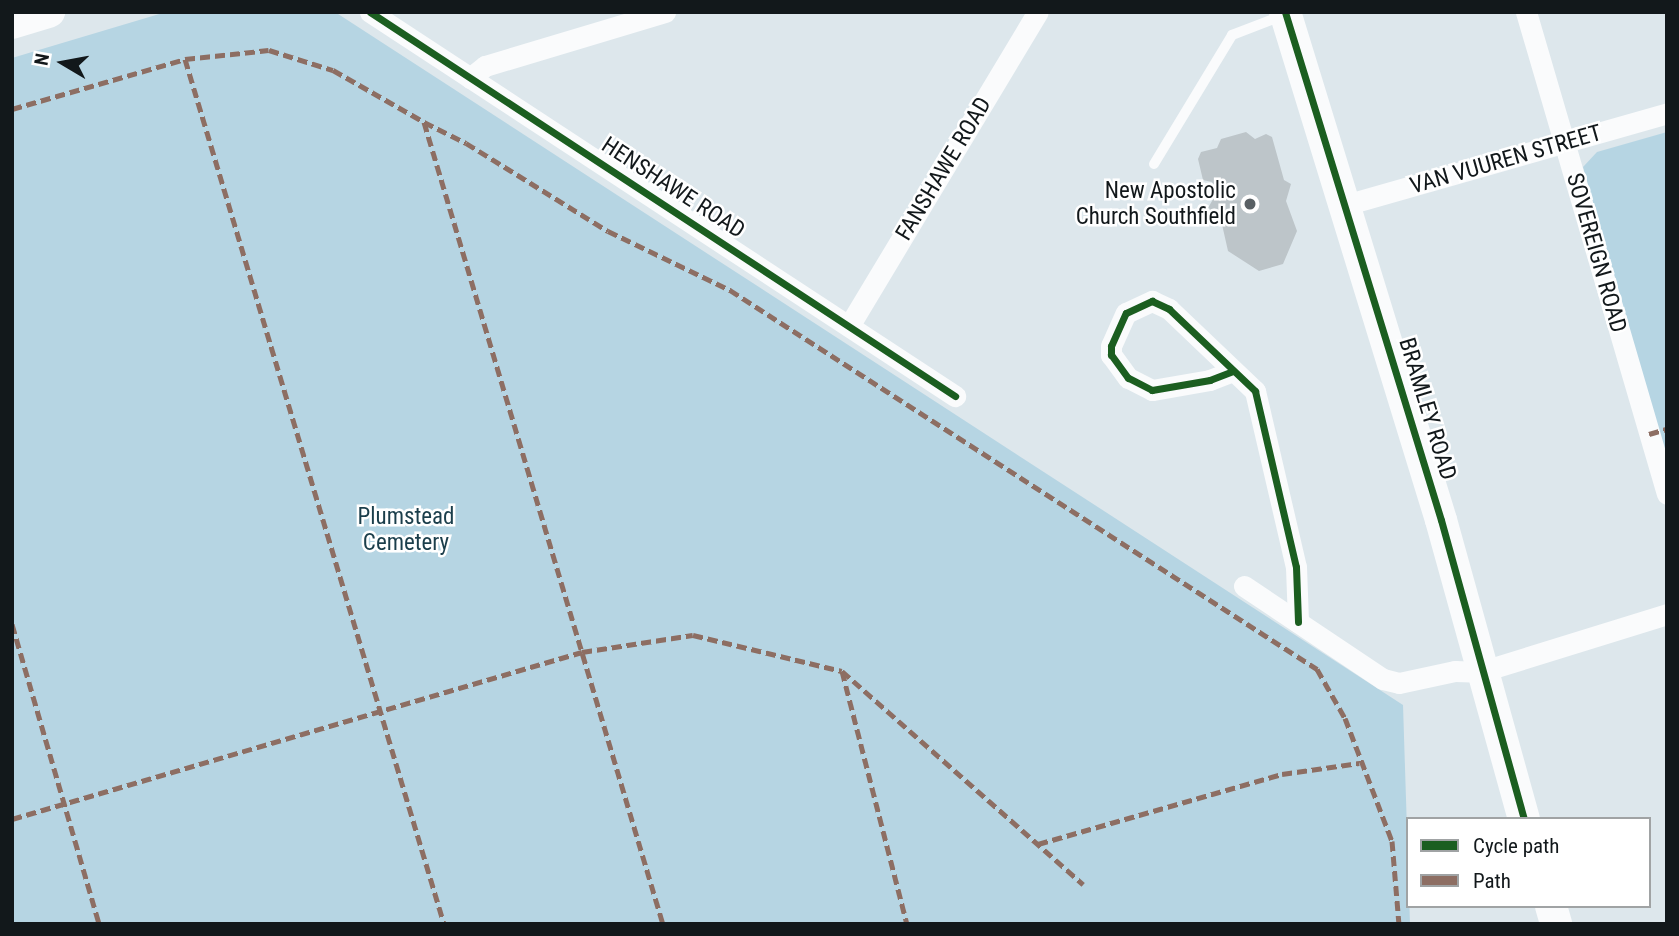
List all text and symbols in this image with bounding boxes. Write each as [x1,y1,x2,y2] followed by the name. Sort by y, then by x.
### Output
[28,28,98,98] north arrow
[29,52,54,67] text: N
[890,92,998,246] street label: FANSHAWE ROAD
[1407,119,1605,201] street label: VAN VUUREN STREET
[596,131,750,245] street label: HENSHAWE ROAD
[1560,170,1632,336] street label: SOVEREIGN ROAD
[1076,177,1236,231] place label: New Apostolic Church Southfield
[1242,196,1258,212] marker: New Apostolic Church Southfield
[1392,335,1462,483] street label: BRAMLEY ROAD
[358,503,454,557] park label: Plumstead Cemetery
[1406,817,1651,908] legend
[1473,834,1559,858] text: Cycle path
[1473,869,1511,893] text: Path

